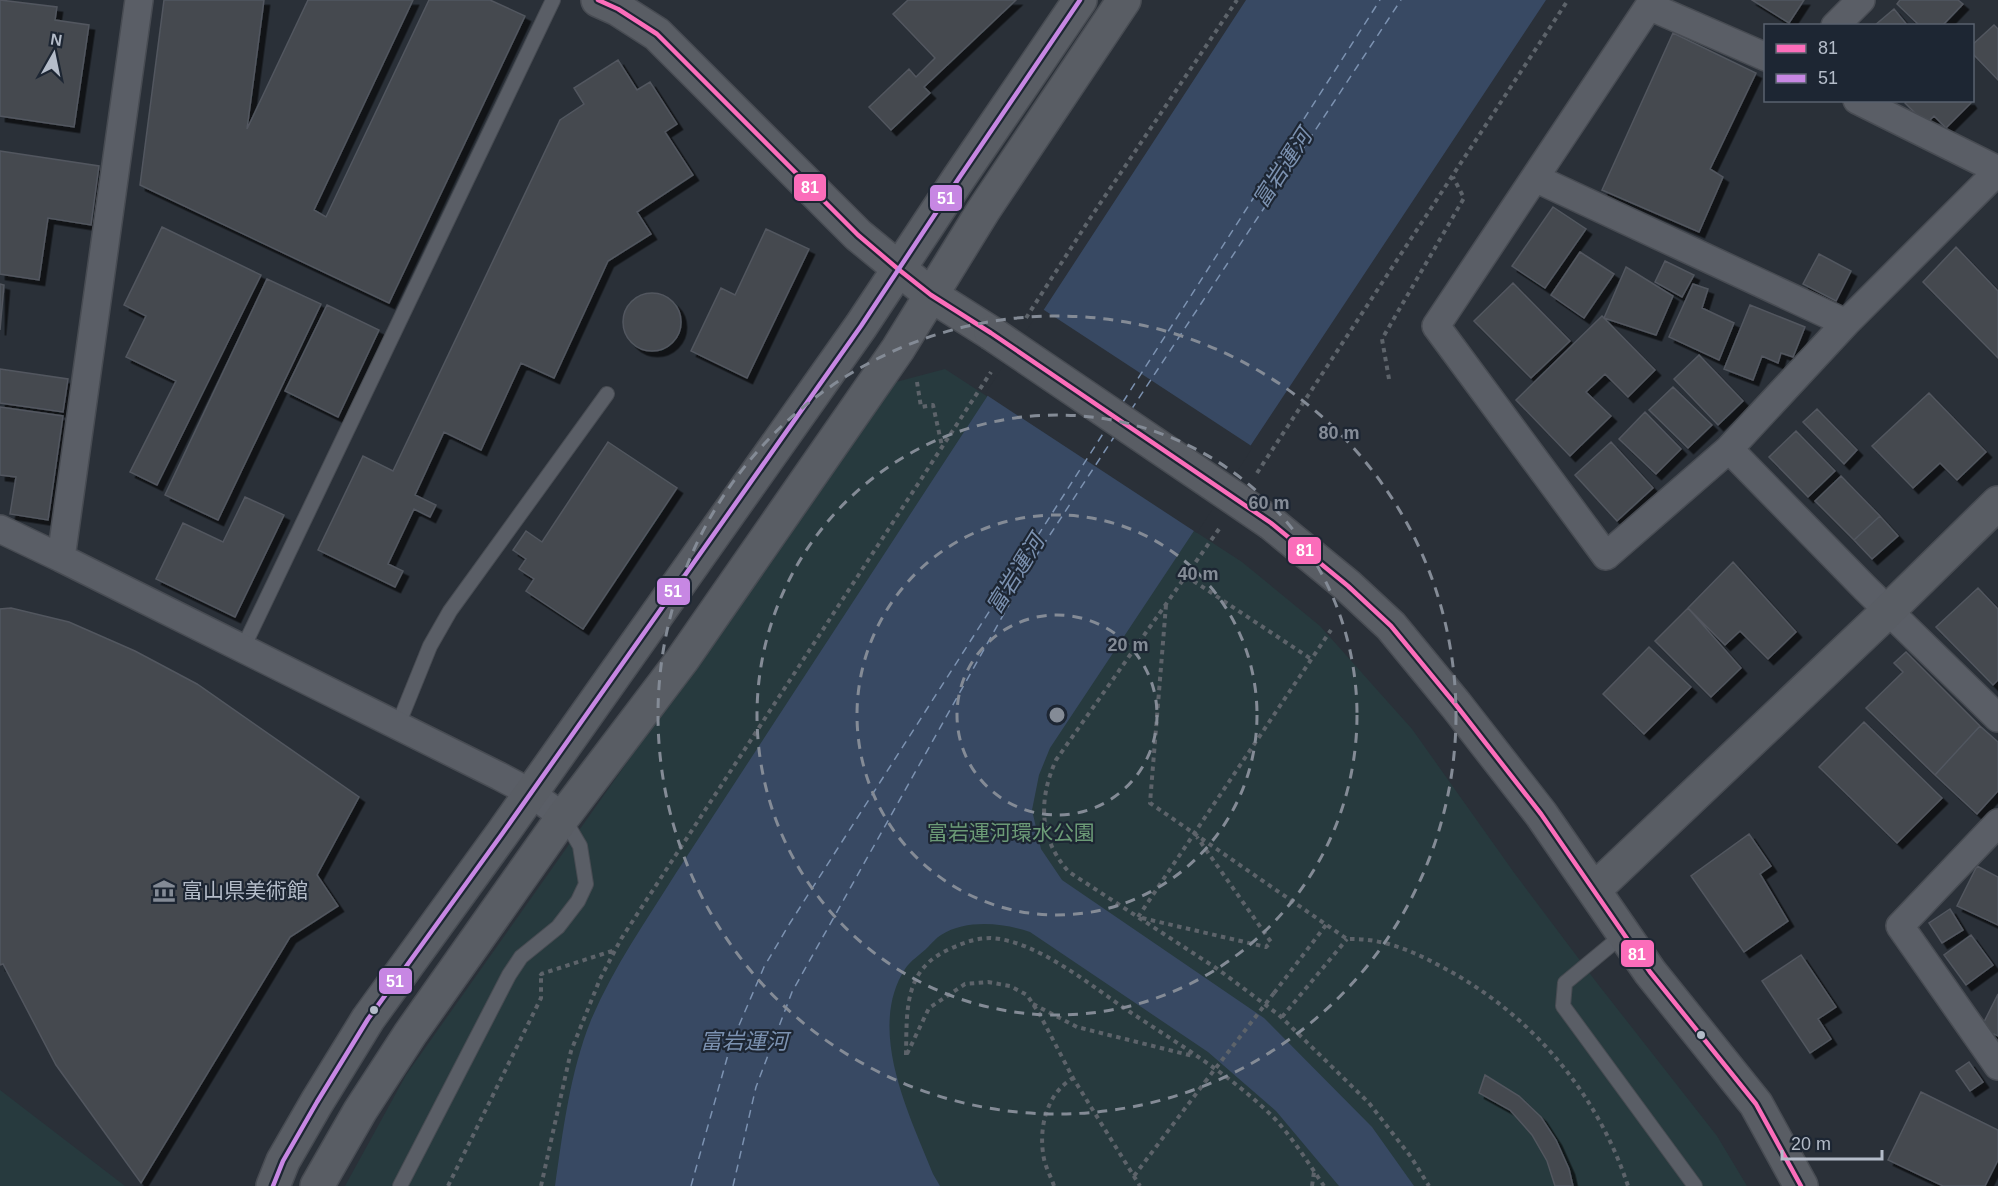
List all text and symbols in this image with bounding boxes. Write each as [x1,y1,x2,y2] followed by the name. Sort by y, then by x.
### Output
[24,24,84,84] north arrow
[1764,24,1974,102] legend
[49,30,63,49] text: N
[1818,38,1838,58] text: 81
[1818,68,1838,88] text: 51
[1248,121,1319,212] water label: 富岩運河
[793,173,827,202] line badge: 81
[801,179,819,196] text: 81
[929,184,963,212] line badge: 51
[937,190,955,207] text: 51
[1318,423,1360,443] text: 80 m
[1248,493,1290,513] text: 60 m
[982,527,1051,618] water label: 富岩運河
[1287,536,1322,565] line badge: 81
[1296,542,1314,559] text: 81
[1177,564,1219,584] text: 40 m
[656,577,691,606] line badge: 51
[664,583,682,600] text: 51
[1107,635,1149,655] text: 20 m
[1047,705,1067,725] centre of rings
[927,821,1095,844] park label: 富岩運河環水公園
[151,878,177,904] museum icon: 富山県美術館
[182,879,308,902] place label: 富山県美術館
[1620,939,1655,968] line badge: 81
[1628,946,1646,963] text: 81
[378,967,413,995] line badge: 51
[386,973,404,990] text: 51
[368,1004,380,1016] unlabelled marker
[700,1029,792,1054] water label: 富岩運河
[1695,1029,1707,1041] unlabelled marker
[1782,1123,1882,1161] scale bar
[1791,1134,1831,1154] text: 20 m

